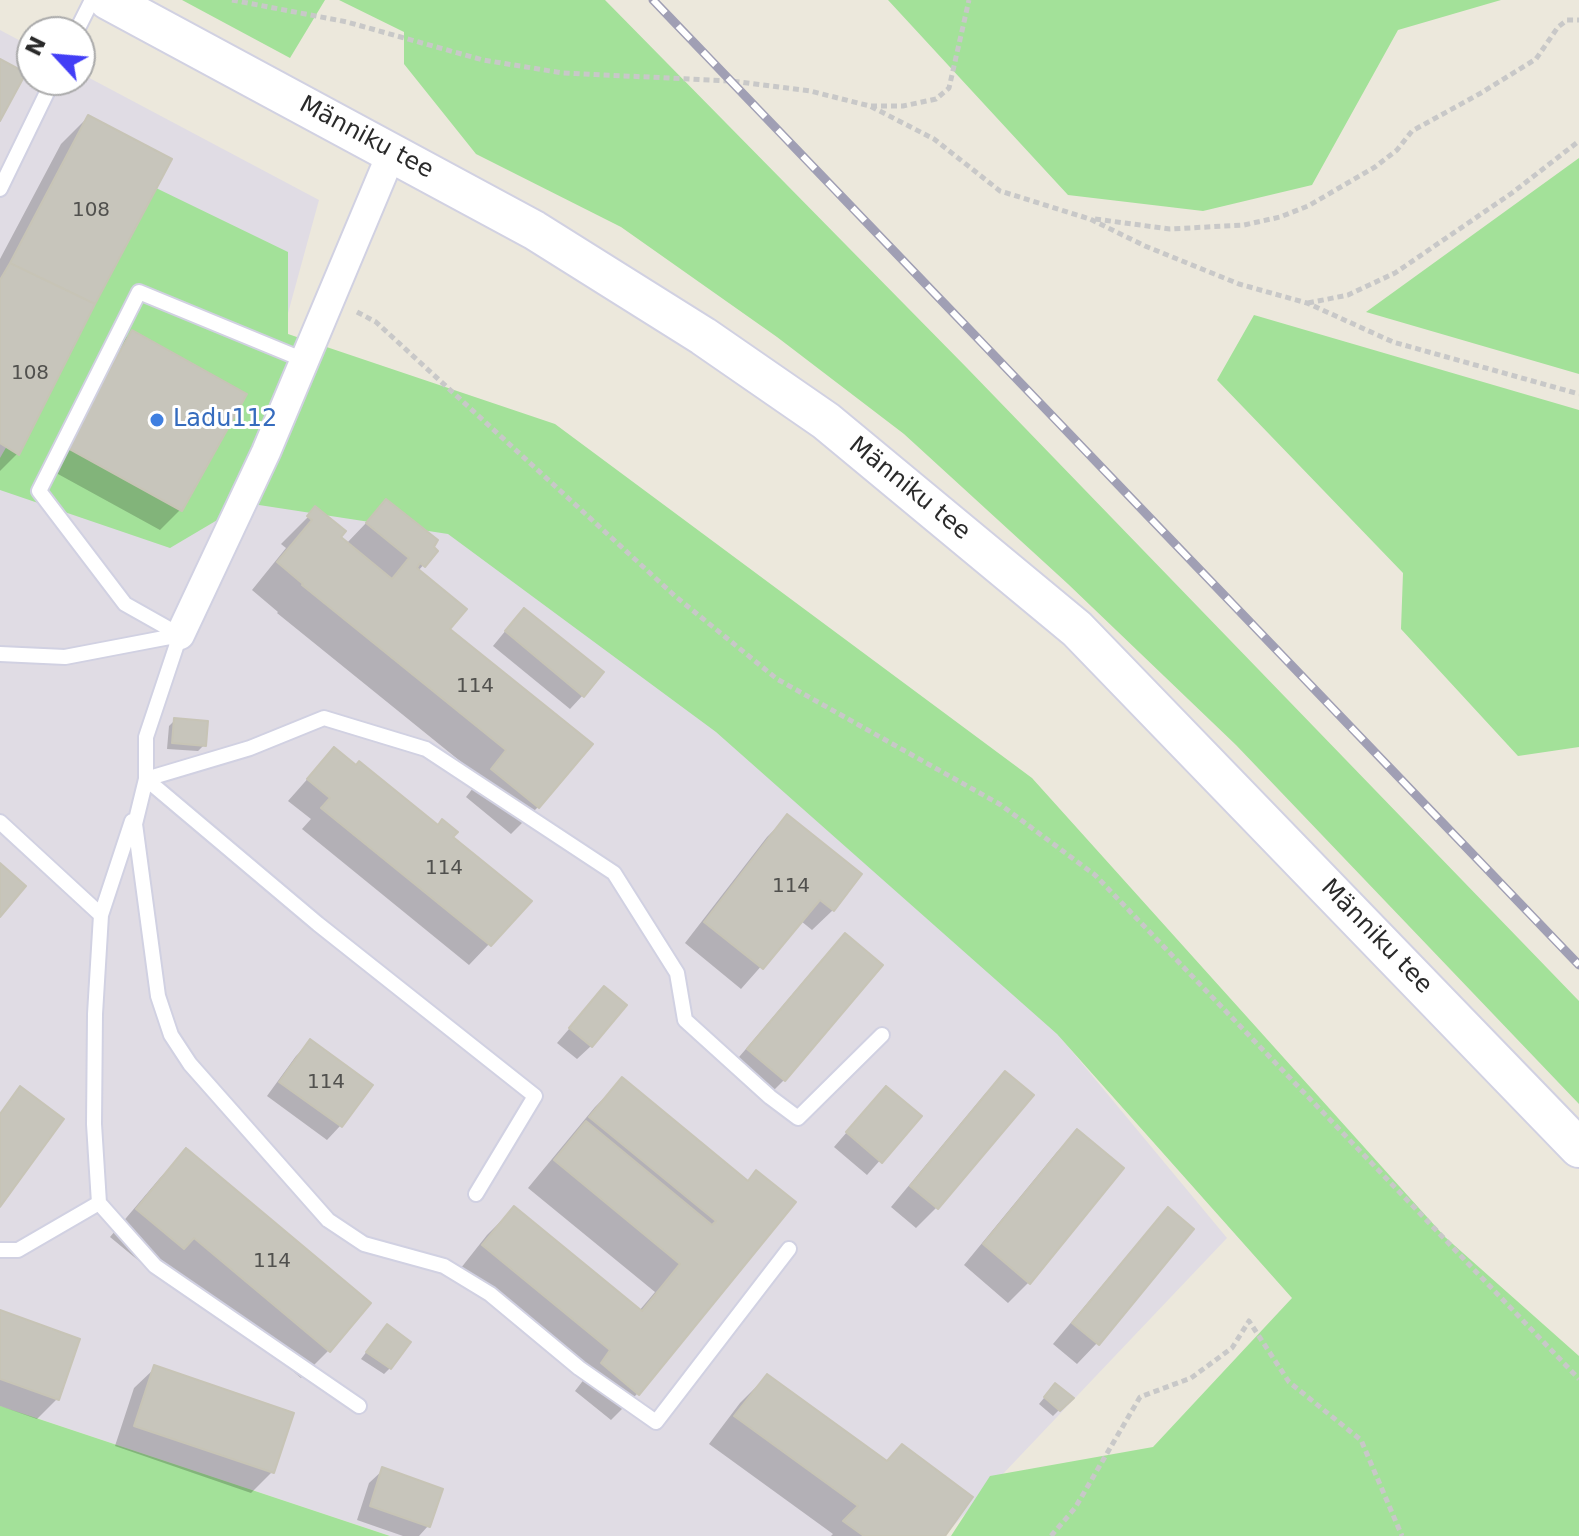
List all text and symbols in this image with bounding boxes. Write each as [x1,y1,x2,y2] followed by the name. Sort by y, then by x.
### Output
[16,16,96,96] north arrow
[21,32,51,60] text: N
[294,91,438,185] street label: Männiku tee
[72,199,110,223] house number: 108
[11,362,49,386] house number: 108
[173,406,277,434] place label: Ladu112
[148,411,166,429] marker: Ladu112
[843,431,975,547] street label: Männiku tee
[456,675,494,699] house number: 114
[425,857,463,881] house number: 114
[1314,874,1438,1000] street label: Männiku tee
[772,875,810,899] house number: 114
[307,1071,345,1095] house number: 114
[253,1250,291,1274] house number: 114

